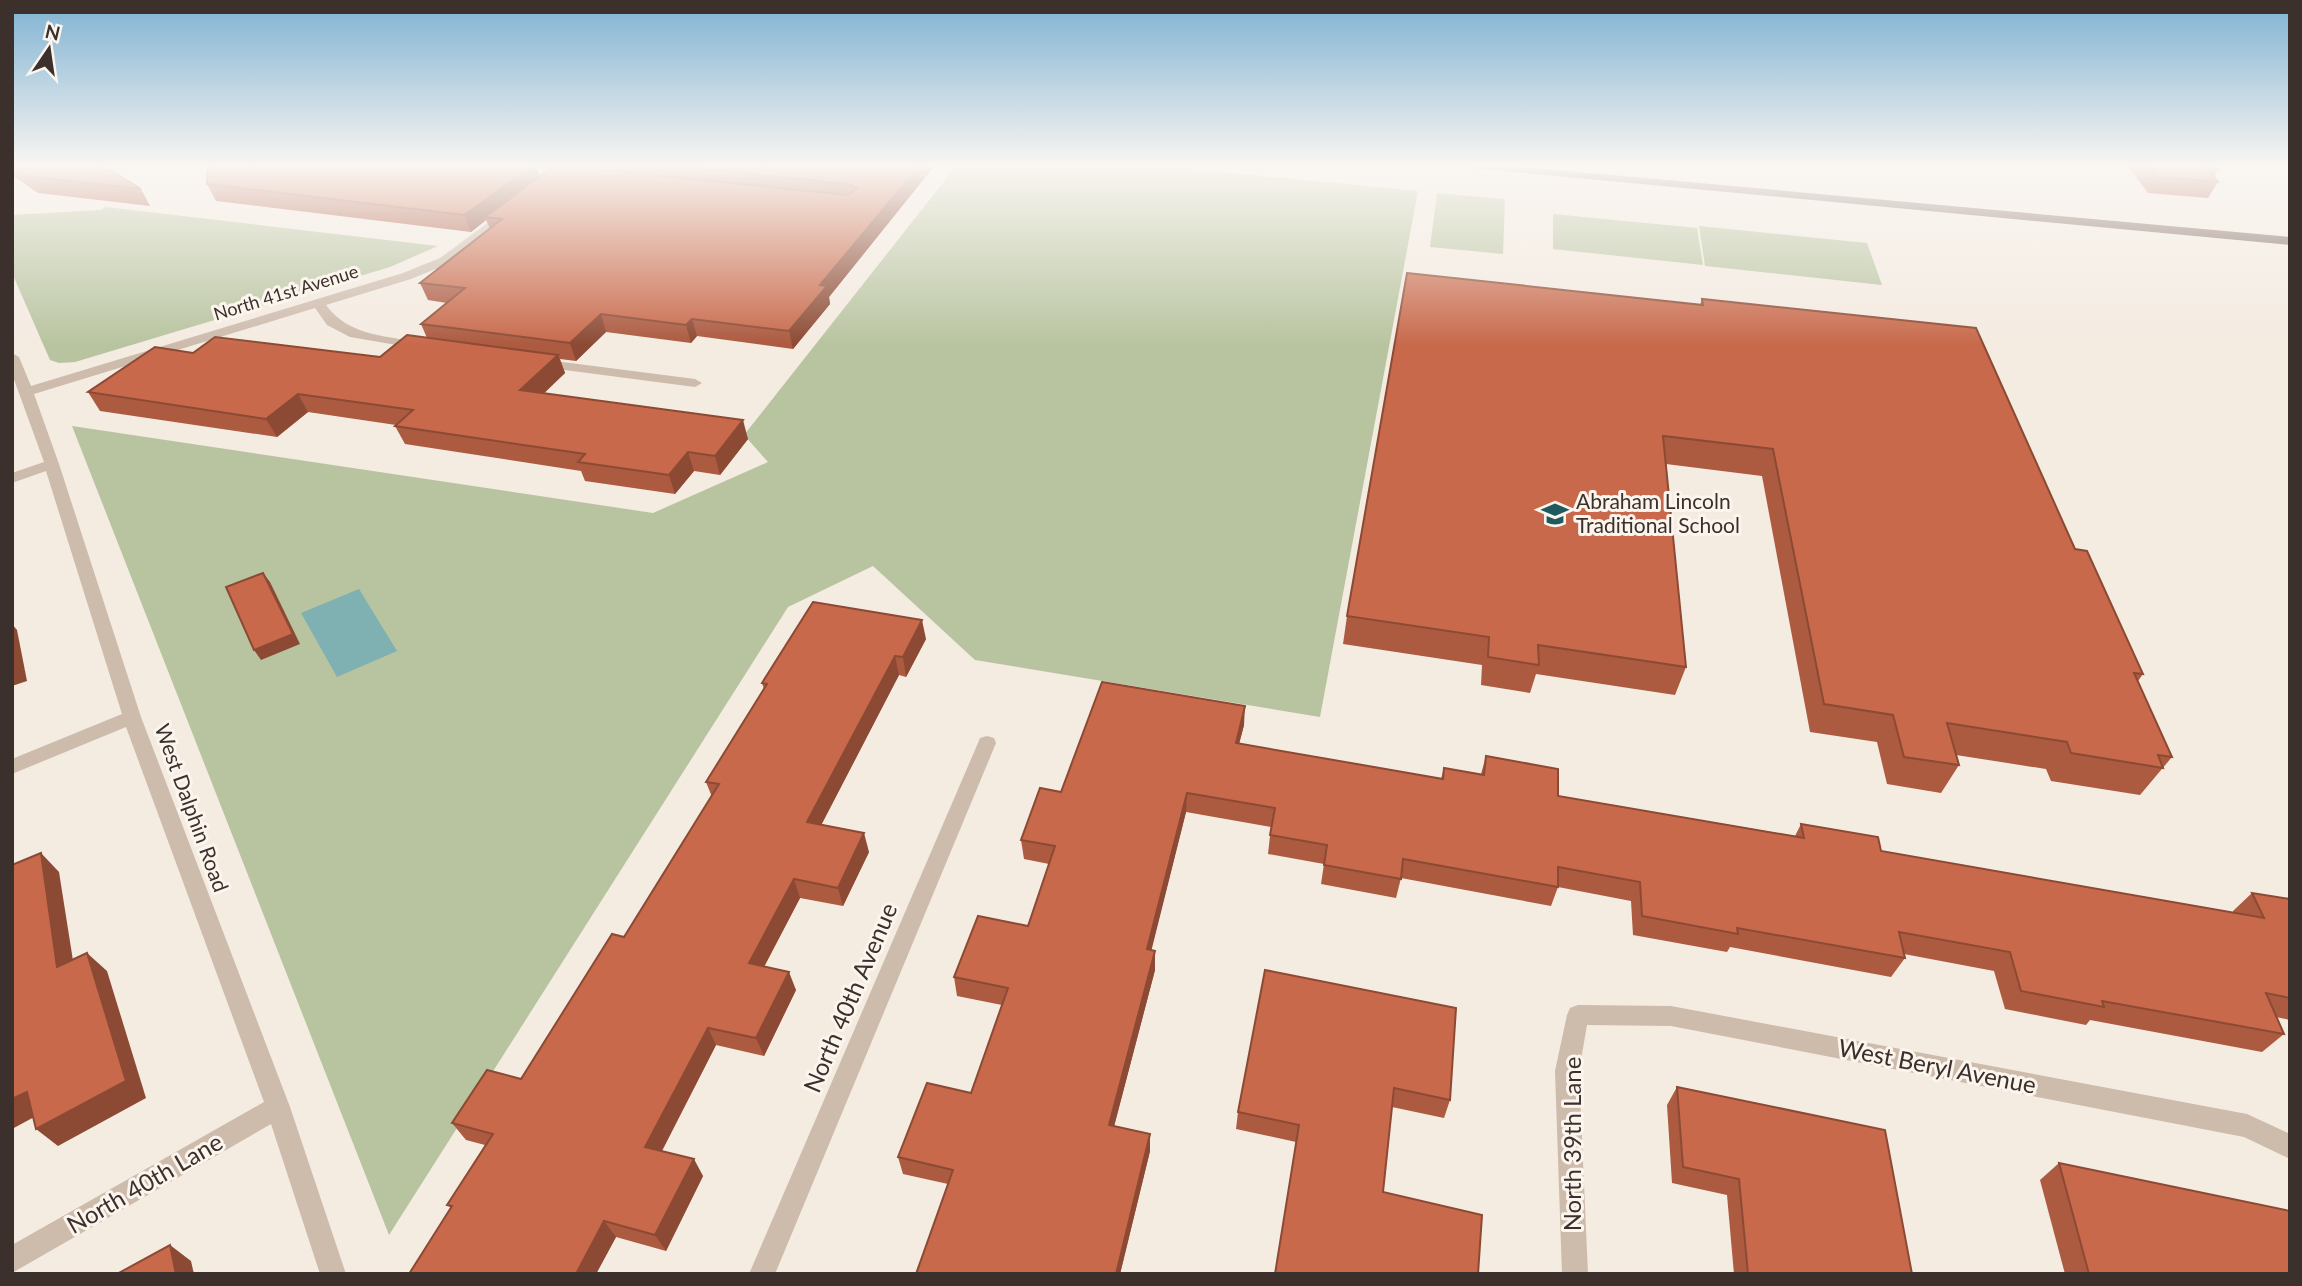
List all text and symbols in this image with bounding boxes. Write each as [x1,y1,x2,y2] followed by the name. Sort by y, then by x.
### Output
[14,14,84,84] north arrow
[43,19,63,45] text: N
[211,260,361,325] street label: North 41st Avenue
[1576,488,1740,537] place label: Abraham Lincoln Traditional School
[1540,499,1570,529] school or university icon: Abraham Lincoln Traditional School
[150,720,234,895] street label: West Dalphin Road
[797,898,903,1097] street label: North 40th Avenue
[1836,1032,2039,1099] street label: West Beryl Avenue
[1557,1057,1586,1231] street label: North 39th Lane
[61,1126,227,1239] street label: North 40th Lane

